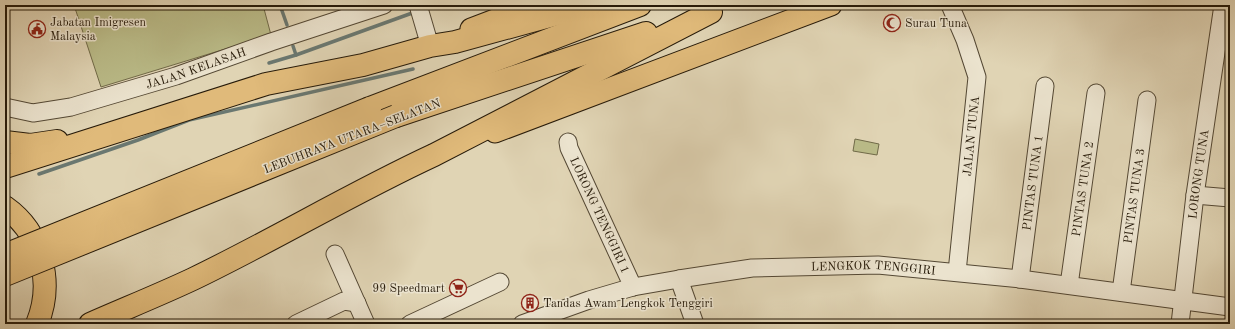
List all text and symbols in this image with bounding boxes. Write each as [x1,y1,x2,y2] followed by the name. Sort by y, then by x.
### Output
[882,13,902,33] mosque icon: Surau Tuna
[50,17,147,43] place label: Jabatan Imigresen Malaysia
[905,18,967,30] place label: Surau Tuna
[27,19,47,39] public building icon: Jabatan Imigresen Malaysia
[145,46,248,92] street label: JALAN KELASAH
[962,95,982,177] street label: JALAN TUNA
[262,98,443,176] street label: LEBUHRAYA UTARA–SELATAN
[1187,128,1212,220] street label: LORONG TUNA
[1021,135,1046,231] street label: PINTAS TUNA 1
[1071,141,1096,237] street label: PINTAS TUNA 2
[1123,148,1147,244] street label: PINTAS TUNA 3
[567,156,631,276] street label: LORONG TENGGIRI 1
[811,260,936,278] street label: LENGKOK TENGGIRI
[448,278,468,298] supermarket icon: 99 Speedmart
[372,283,445,295] place label: 99 Speedmart
[520,293,540,313] building icon: Tandas Awam Lengkok Tenggiri
[543,298,713,310] place label: Tandas Awam Lengkok Tenggiri

